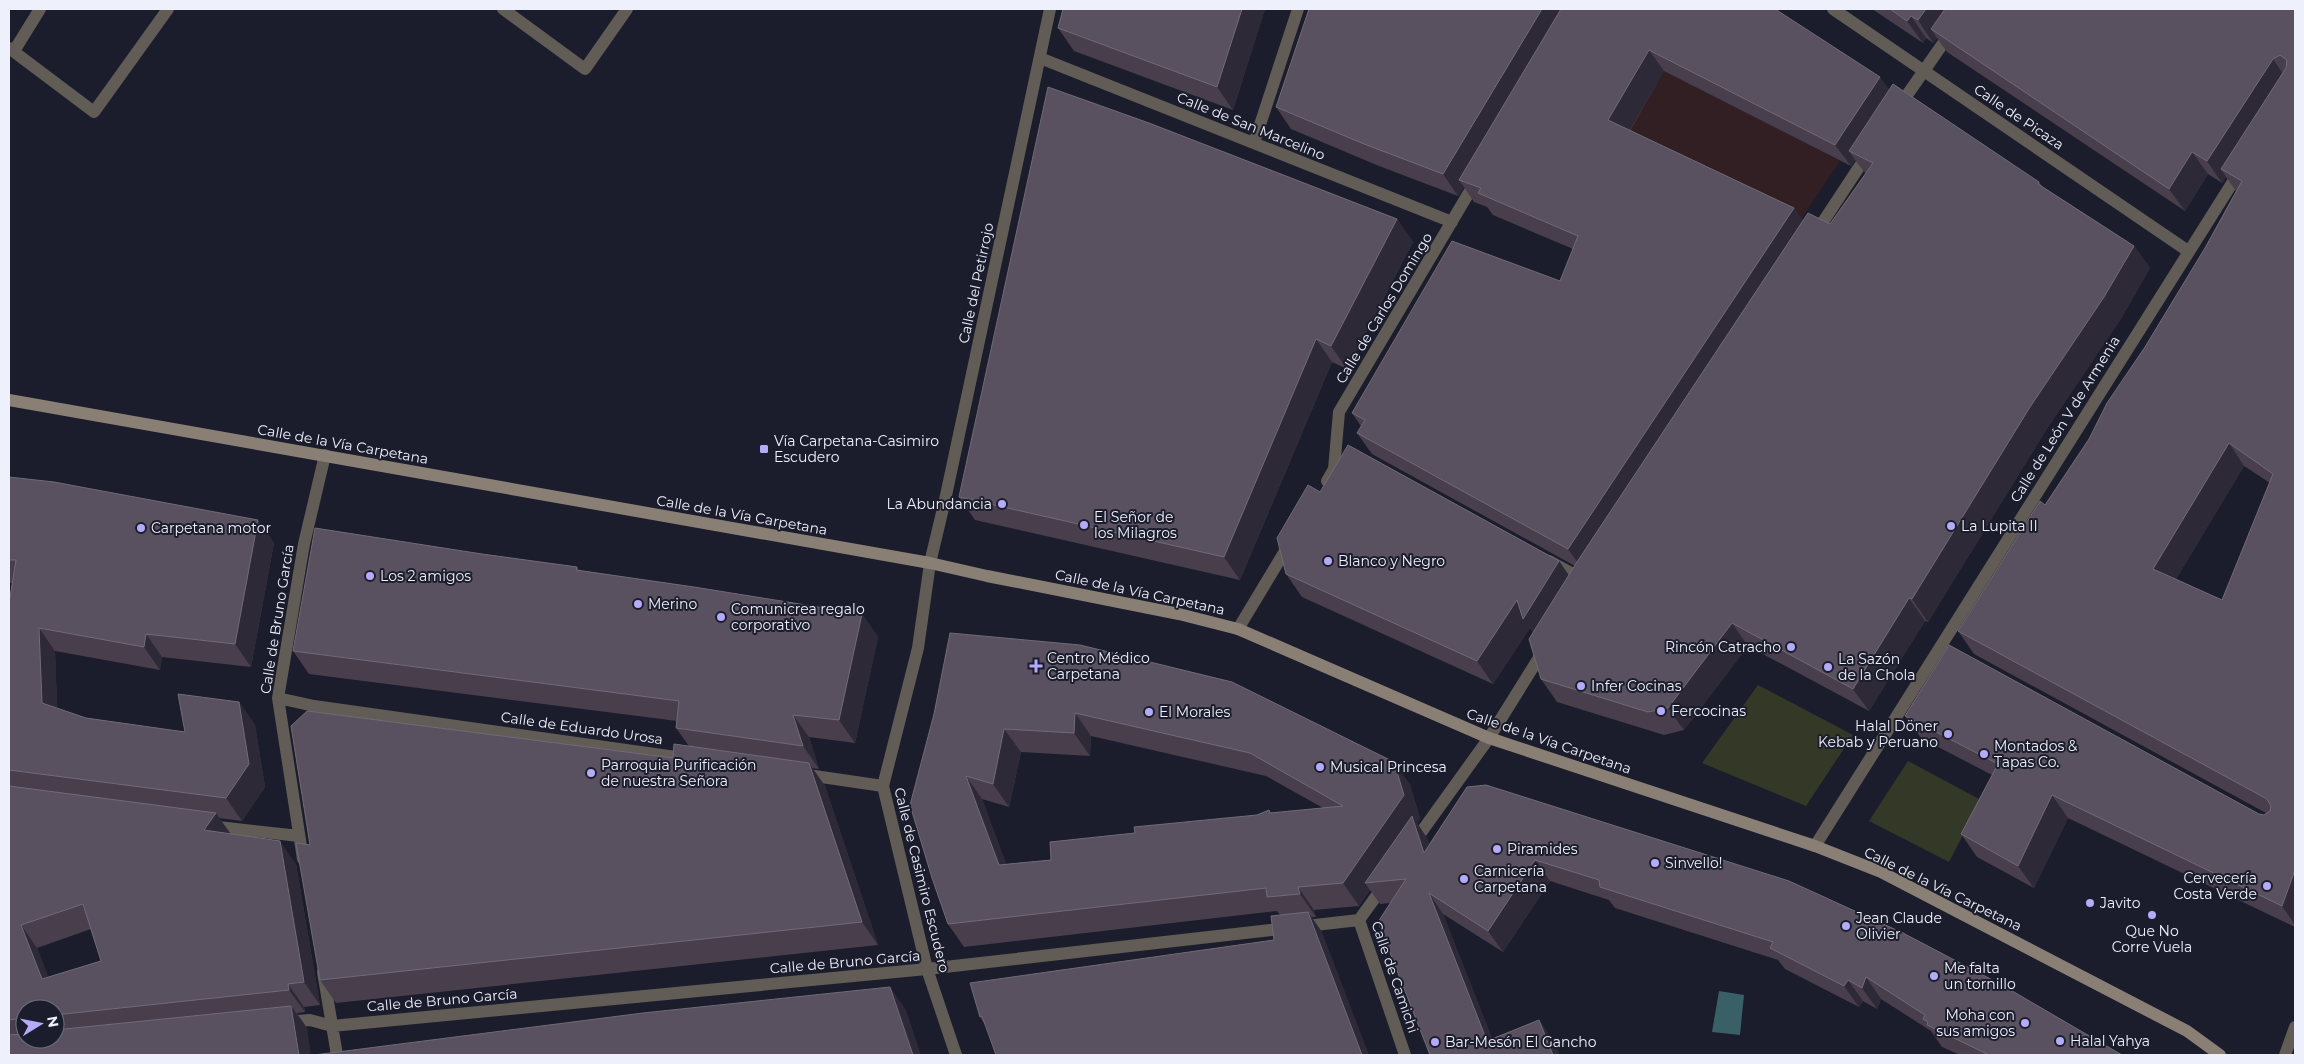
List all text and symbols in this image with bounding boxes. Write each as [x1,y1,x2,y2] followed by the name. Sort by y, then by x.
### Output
[1971,80,2067,154] street label: Calle de Picaza
[1174,88,1328,164] street label: Calle de San Marcelino
[954,221,998,345] street label: Calle del Petirrojo
[1332,229,1436,387] street label: Calle de Carlos Domingo
[2006,332,2124,506] street label: Calle de León V de Armenia
[256,420,430,468] street label: Calle de la Vía Carpetana
[774,432,939,466] place label: Vía Carpetana-Casimiro Escudero
[758,443,770,455] marker: Vía Carpetana-Casimiro Escudero
[655,491,829,539] street label: Calle de la Vía Carpetana
[886,495,992,513] place label: La Abundancia
[996,498,1008,510] marker: La Abundancia
[1094,508,1177,542] place label: El Señor de los Milagros
[1961,517,2038,535] place label: La Lupita II
[151,519,271,537] place label: Carpetana motor
[1078,519,1090,531] marker: El Señor de los Milagros
[1945,520,1957,532] marker: La Lupita II
[135,522,147,534] marker: Carpetana motor
[256,543,298,695] street label: Calle de Bruno García
[1338,552,1445,570] place label: Blanco y Negro
[1322,555,1334,567] marker: Blanco y Negro
[1053,565,1227,619] street label: Calle de la Vía Carpetana
[380,567,471,585] place label: Los 2 amigos
[364,570,376,582] marker: Los 2 amigos
[648,595,698,613] place label: Merino
[632,598,644,610] marker: Merino
[731,600,865,634] place label: Comunicrea regalo corporativo
[715,611,727,623] marker: Comunicrea regalo corporativo
[1665,638,1781,656] place label: Rincón Catracho
[1785,641,1797,653] marker: Rincón Catracho
[1047,649,1150,683] place label: Centro Médico Carpetana
[1838,650,1916,684] place label: La Sazón de la Chola
[1029,659,1043,673] marker: Centro Médico Carpetana
[1822,661,1834,673] marker: La Sazón de la Chola
[1591,677,1682,695] place label: Infer Cocinas
[1575,680,1587,692] marker: Infer Cocinas
[1671,702,1746,720] place label: Fercocinas
[1159,703,1230,721] place label: El Morales
[1464,704,1634,778] street label: Calle de la Vía Carpetana
[1655,705,1667,717] marker: Fercocinas
[1143,706,1155,718] marker: El Morales
[500,708,664,748] street label: Calle de Eduardo Urosa
[1818,717,1938,751] place label: Halal Döner Kebab y Peruano
[1942,728,1954,740] marker: Halal Döner Kebab y Peruano
[1994,737,2078,771] place label: Montados & Tapas Co.
[1978,748,1990,760] marker: Montados & Tapas Co.
[601,756,756,790] place label: Parroquia Purificación de nuestra Señora
[1330,758,1447,776] place label: Musical Princesa
[1314,761,1326,773] marker: Musical Princesa
[585,767,597,779] marker: Parroquia Purificación de nuestra Señora
[890,786,954,975] street label: Calle de Casimiro Escudero
[1507,840,1578,858] place label: Piramides
[1491,843,1503,855] marker: Piramides
[1861,843,2025,935] street label: Calle de la Vía Carpetana
[1665,854,1722,872] place label: Sinvello!
[1649,857,1661,869] marker: Sinvello!
[1474,862,1547,896] place label: Carnicería Carpetana
[2174,869,2257,903] place label: Cervecería Costa Verde
[1458,873,1470,885] marker: Carnicería Carpetana
[2261,880,2273,892] marker: Cervecería Costa Verde
[2099,894,2141,912] place label: Javito
[2084,897,2096,909] marker: Javito
[1855,909,1942,943] place label: Jean Claude Olivier
[2146,909,2158,921] marker: Que No Corre Vuela
[1367,919,1423,1035] street label: Calle de Camichi
[1840,920,1852,932] marker: Jean Claude Olivier
[2112,922,2192,956] place label: Que No Corre Vuela
[769,946,921,978] street label: Calle de Bruno García
[1944,959,2016,993] place label: Me falta un tornillo
[1928,970,1940,982] marker: Me falta un tornillo
[366,984,518,1016] street label: Calle de Bruno García
[15,999,65,1049] north arrow
[1936,1006,2015,1040] place label: Moha con sus amigos
[43,1015,63,1029] text: N
[2019,1017,2031,1029] marker: Moha con sus amigos
[2070,1032,2150,1050] place label: Halal Yahya
[1445,1033,1597,1051] place label: Bar-Mesón El Gancho
[2054,1035,2066,1047] marker: Halal Yahya
[1429,1036,1441,1048] marker: Bar-Mesón El Gancho

